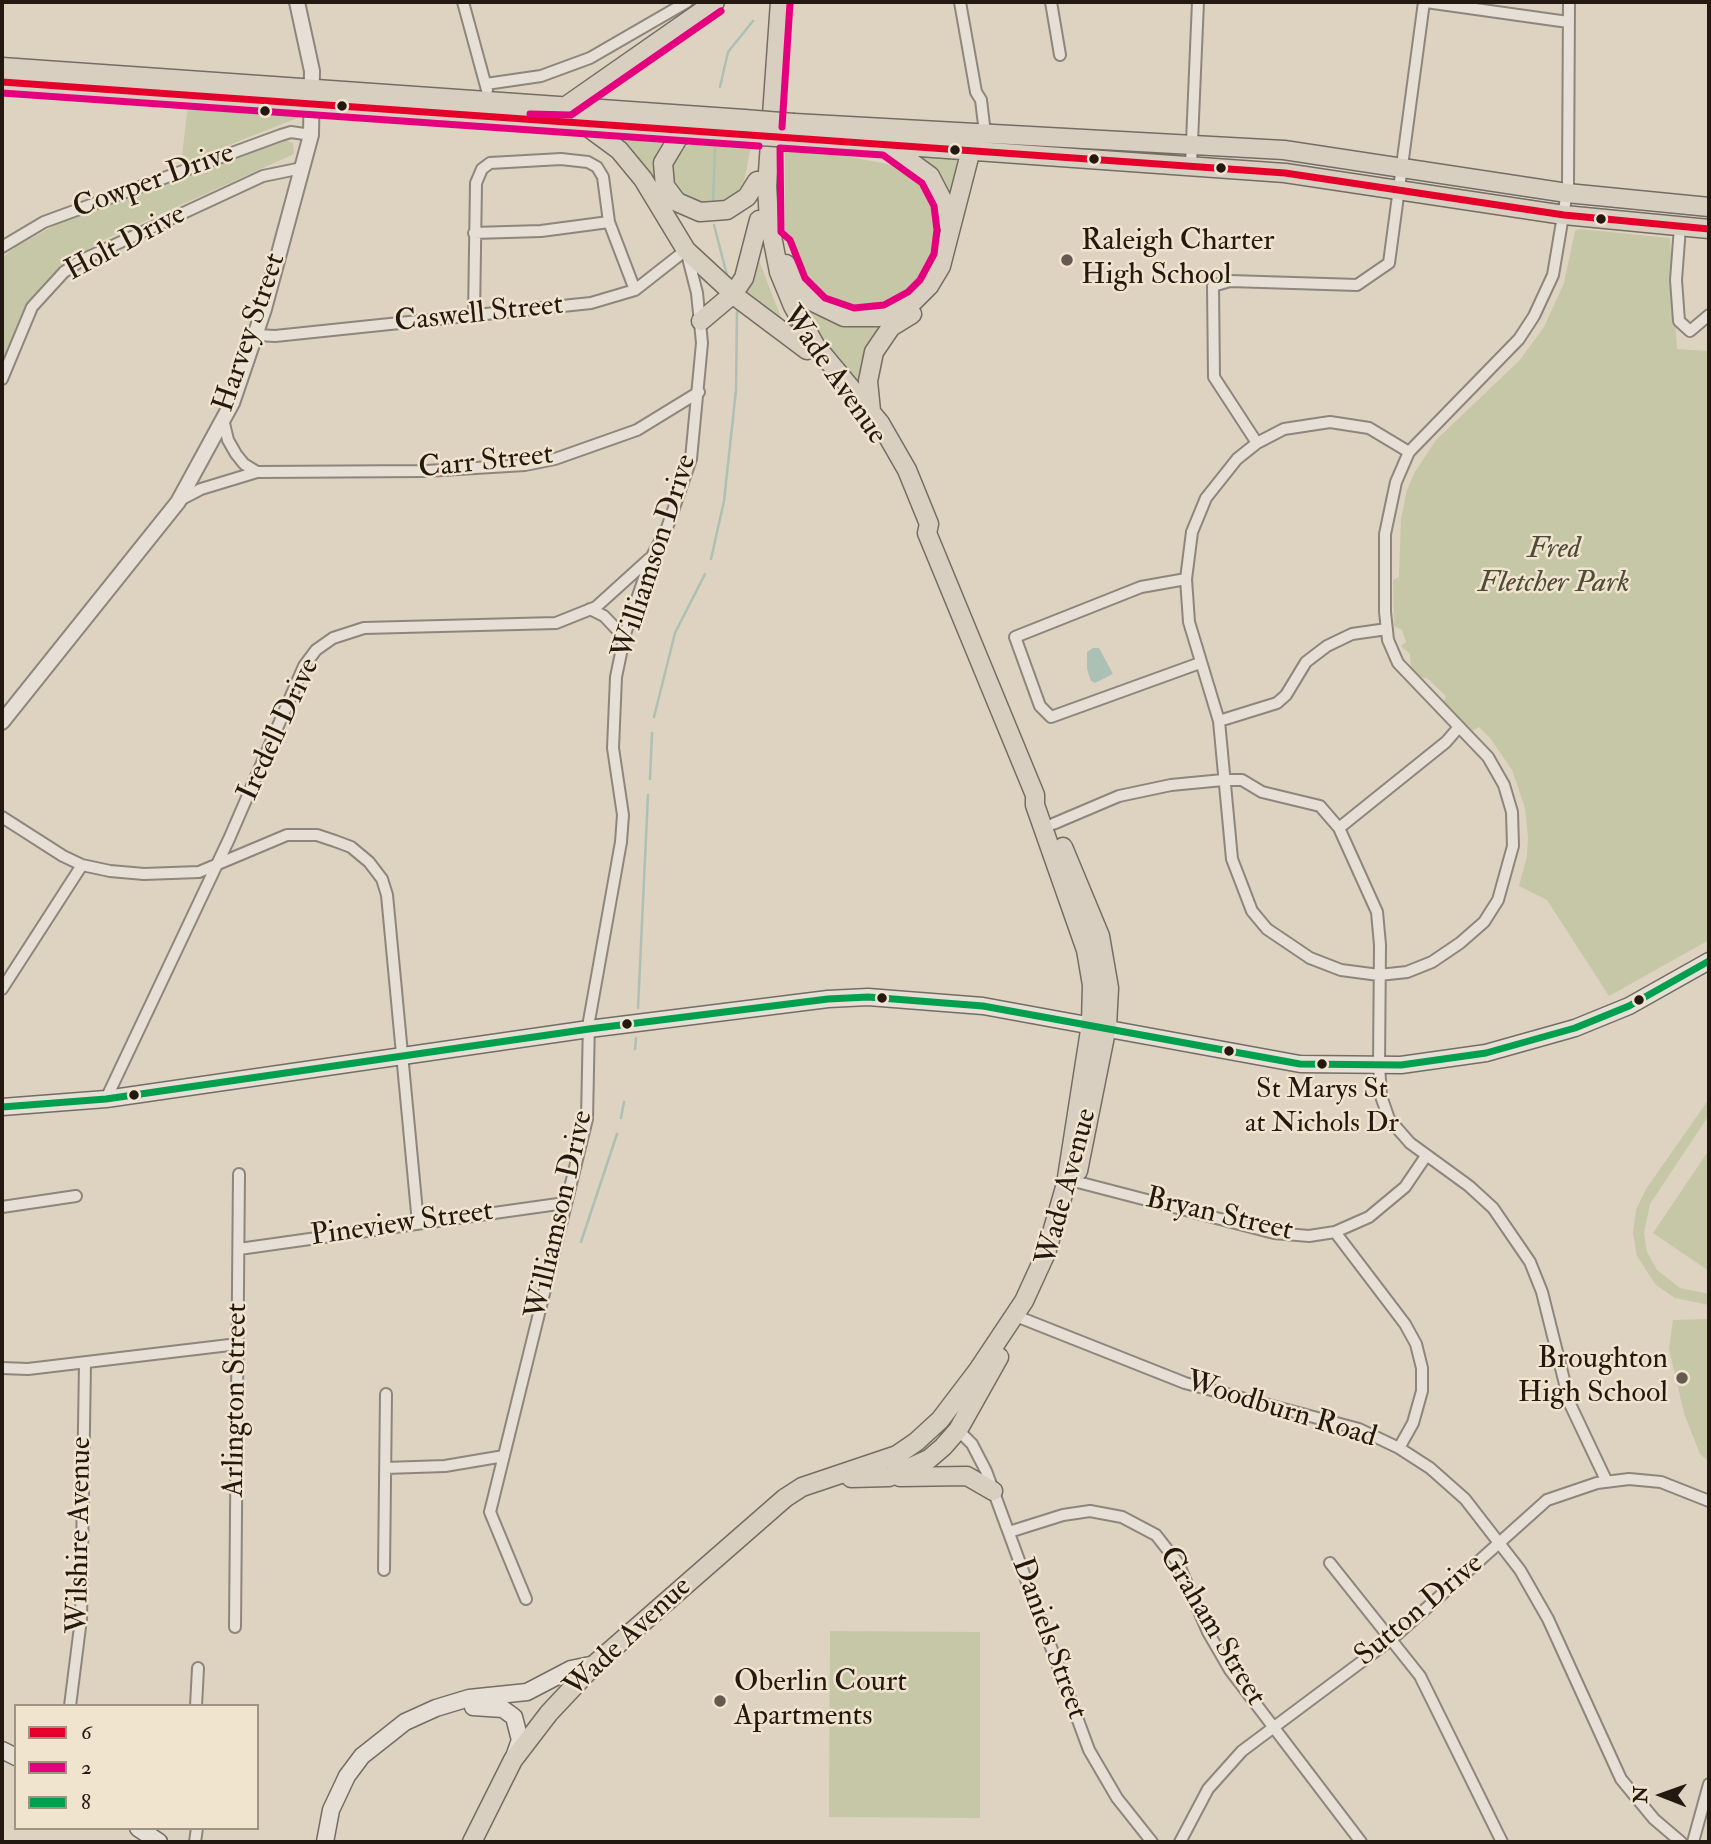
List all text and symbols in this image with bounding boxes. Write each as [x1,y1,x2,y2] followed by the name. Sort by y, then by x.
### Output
[335,99,349,113] unlabelled marker
[258,104,272,118] unlabelled marker
[69,136,239,228] street label: Cowper Drive
[948,143,962,157] unlabelled marker
[1087,152,1101,166] unlabelled marker
[1214,161,1228,175] unlabelled marker
[60,197,192,291] street label: Holt Drive
[1594,212,1608,226] unlabelled marker
[1081,225,1274,296] place label: Raleigh Charter High School
[207,249,295,417] street label: Harvey Street
[1059,252,1075,268] marker: Raleigh Charter High School
[393,288,565,342] street label: Caswell Street
[772,300,894,452] street label: Wade Avenue
[417,438,555,488] street label: Carr Street
[606,450,706,664] street label: Williamson Drive
[1478,533,1630,604] park label: Fred Fletcher Park
[231,653,329,807] street label: Iredell Drive
[875,991,889,1005] unlabelled marker
[1632,993,1646,1007] unlabelled marker
[620,1017,634,1031] unlabelled marker
[1222,1044,1236,1058] unlabelled marker
[1315,1057,1329,1071] marker: St Marys St at Nichols Dr
[1245,1074,1399,1140] place label: St Marys St at Nichols Dr
[127,1088,141,1102] unlabelled marker
[1030,1105,1106,1269] street label: Wade Avenue
[520,1107,602,1323] street label: Williamson Drive
[1142,1182,1296,1250] street label: Bryan Street
[308,1194,496,1256] street label: Pineview Street
[217,1303,257,1497] street label: Arlington Street
[1518,1343,1668,1414] place label: Broughton High School
[1181,1365,1381,1457] street label: Woodburn Road
[1674,1370,1690,1386] marker: Broughton High School
[61,1436,101,1634] street label: Wilshire Avenue
[1150,1541,1272,1713] street label: Graham Street
[1349,1547,1491,1675] street label: Sutton Drive
[1002,1553,1094,1725] street label: Daniels Street
[558,1570,700,1706] street label: Wade Avenue
[734,1666,907,1736] place label: Oberlin Court Apartments
[712,1693,728,1709] marker: Oberlin Court Apartments
[14,1704,259,1830] legend
[81,1719,92,1746] text: 6
[81,1754,92,1781] text: 2
[1627,1760,1697,1830] north arrow
[1629,1786,1653,1803] text: N
[81,1789,91,1816] text: 8

